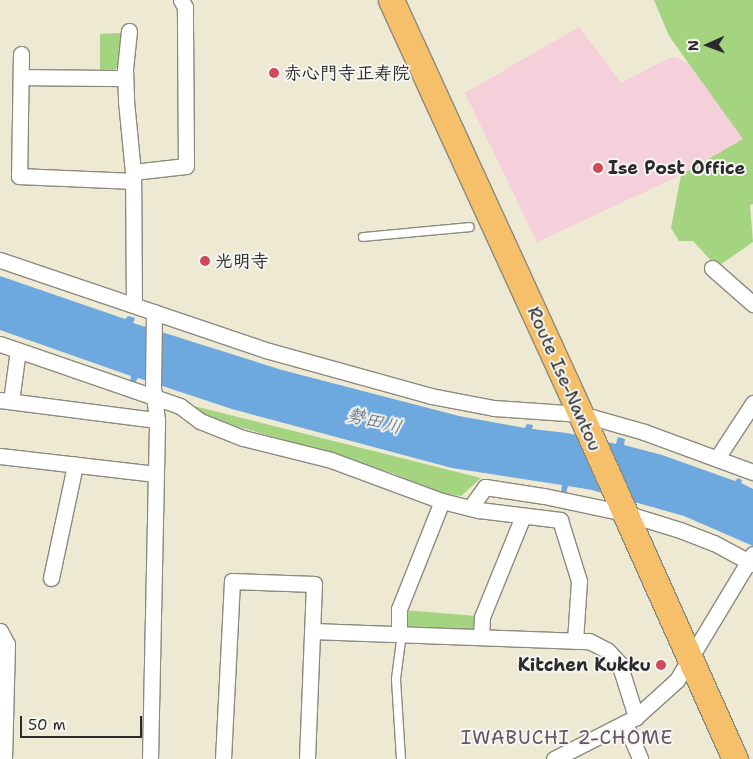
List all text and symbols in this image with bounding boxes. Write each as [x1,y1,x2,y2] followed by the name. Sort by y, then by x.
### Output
[683,20,733,70] north arrow
[684,40,702,51] text: N
[284,62,410,84] place label: 赤心門寺正寿院
[268,67,280,79] marker: 赤心門寺正寿院
[608,157,745,179] place label: Ise Post Office
[592,162,604,174] marker: Ise Post Office
[215,250,269,272] place label: 光明寺
[199,255,211,267] marker: 光明寺
[522,303,606,455] street label: Route Ise-Nantou
[344,403,404,439] water label: 勢田川
[518,654,651,676] place label: Kitchen Kukku
[655,659,667,671] marker: Kitchen Kukku
[22,706,145,738] scale bar
[28,715,66,735] text: 50 m
[459,727,675,749] district label: IWABUCHI 2-CHOME

